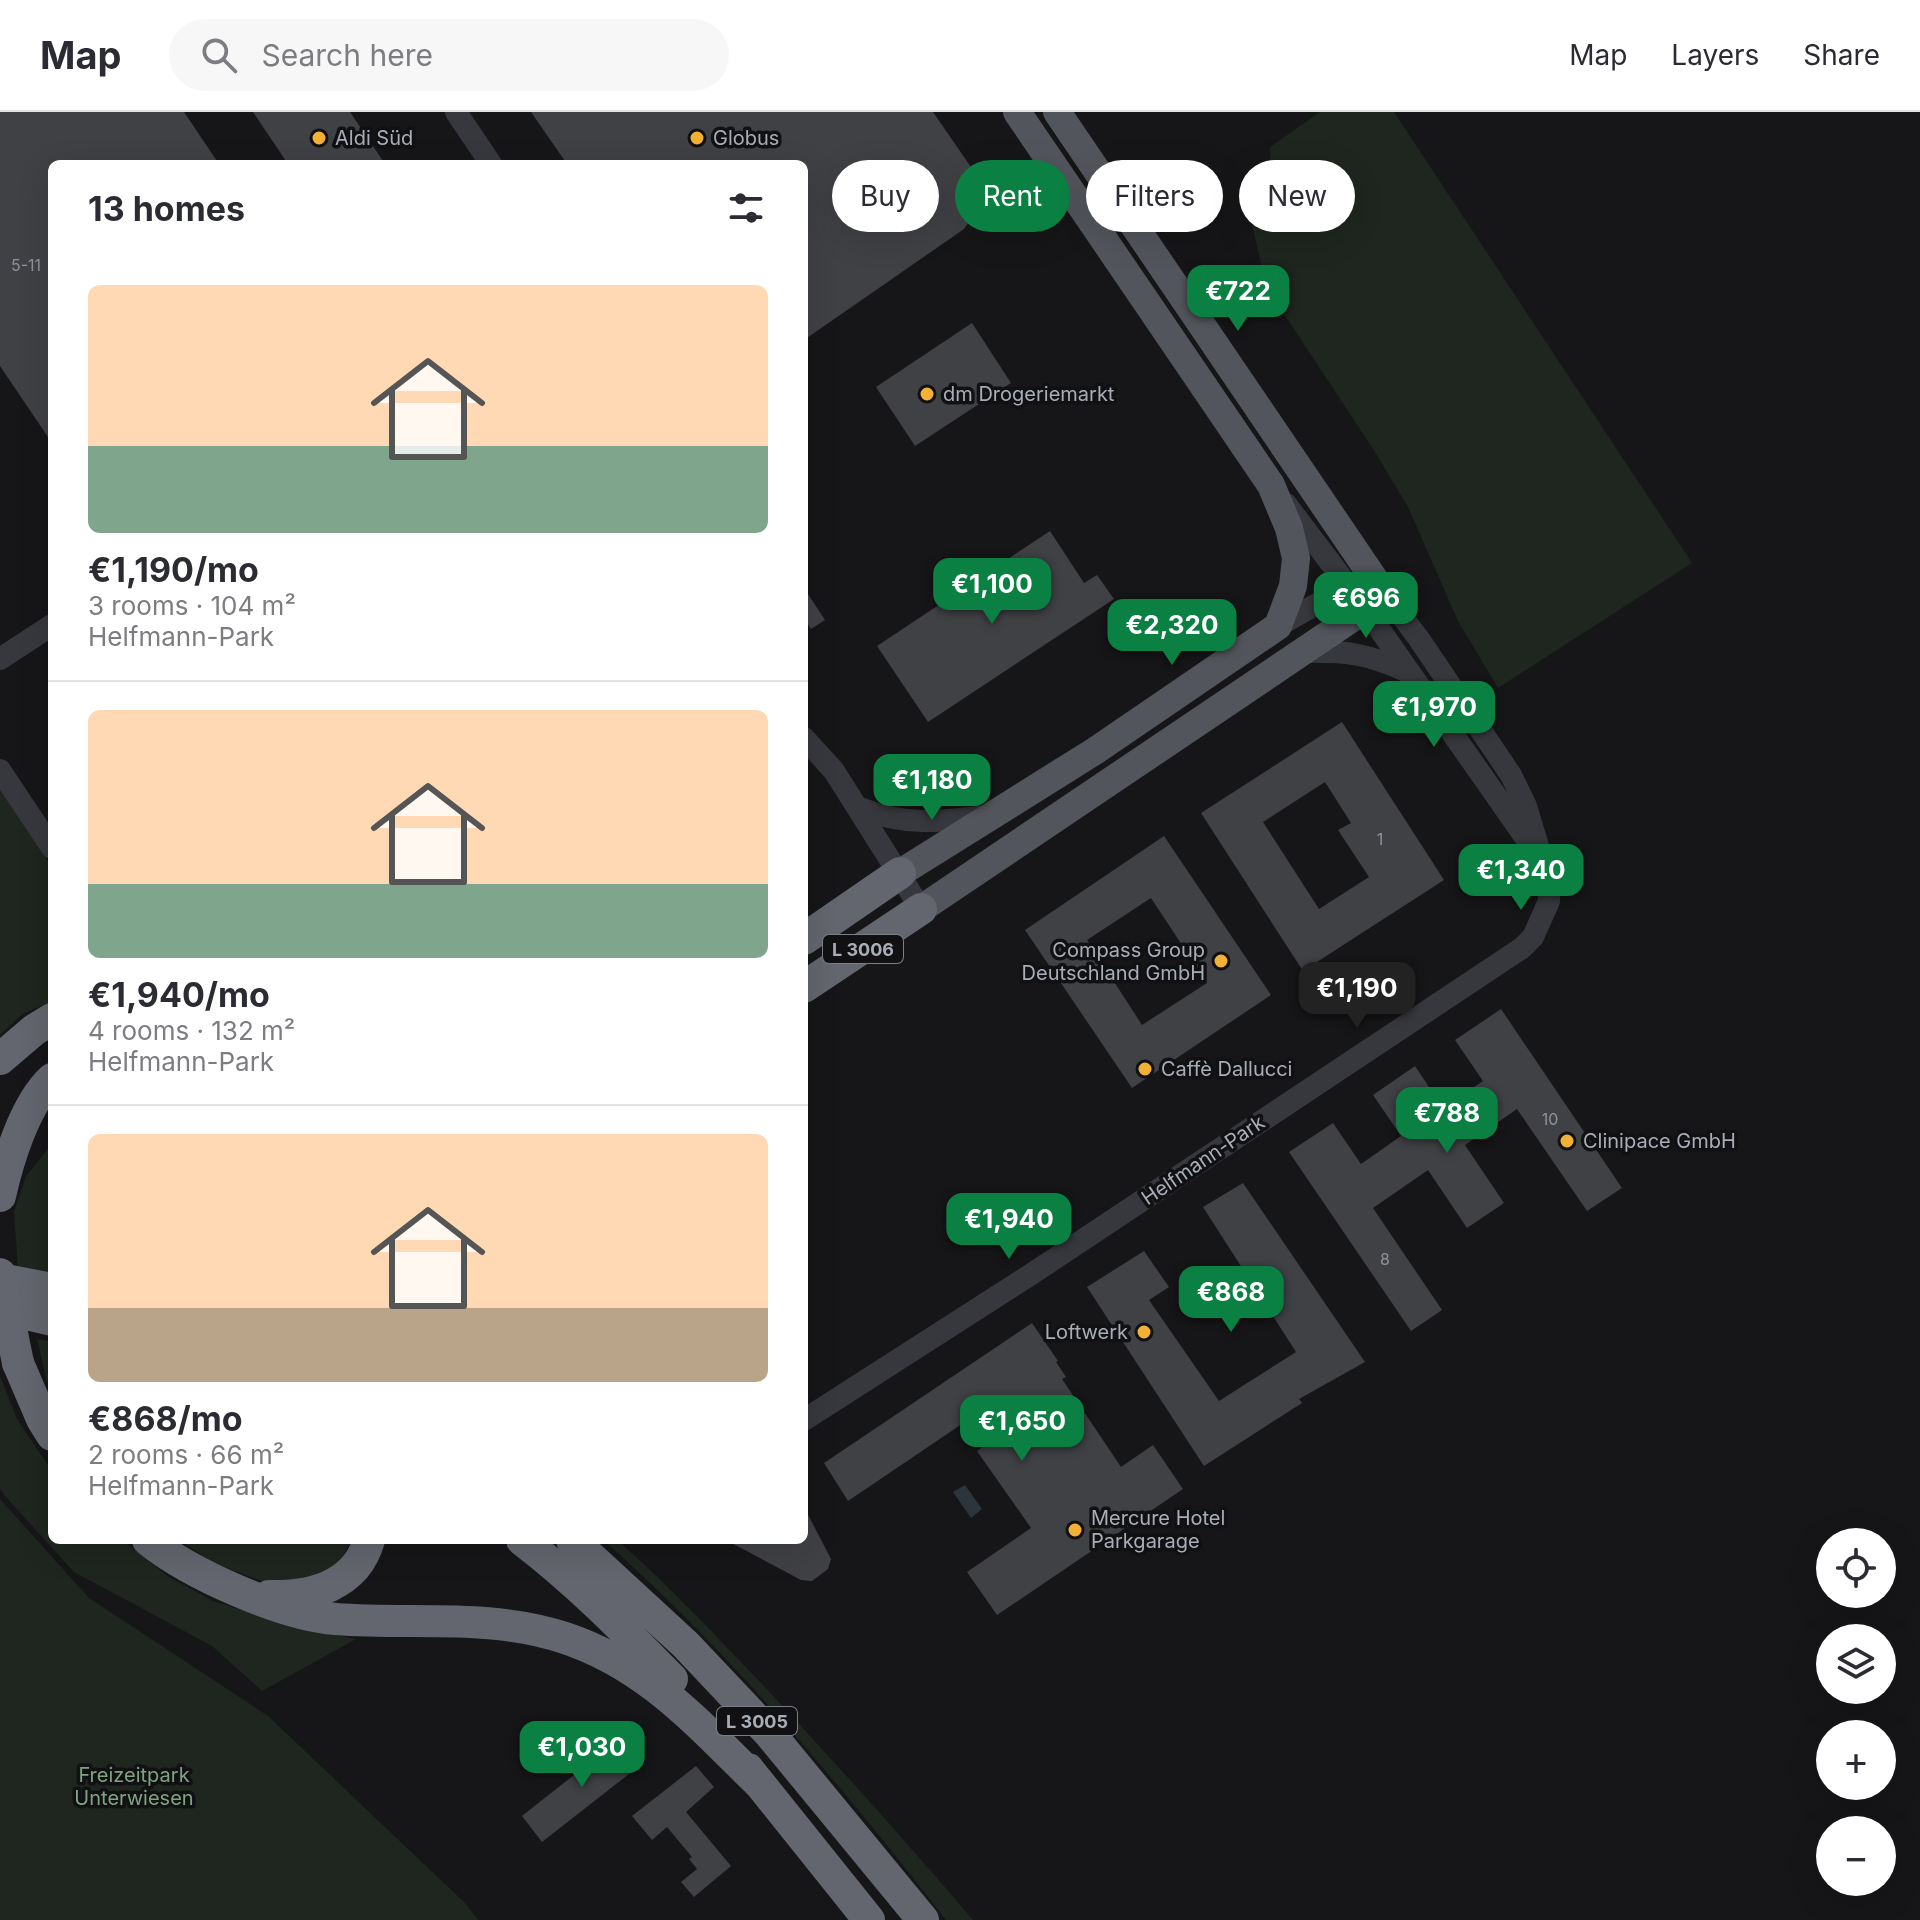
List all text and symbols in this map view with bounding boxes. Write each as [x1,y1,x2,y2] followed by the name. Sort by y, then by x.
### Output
[169,19,729,91] search box
[40,32,121,78] text: Map
[197,33,241,77] icon: search
[261,37,433,73] text: Search here
[1569,38,1627,72] text: Map
[1671,38,1759,72] text: Layers
[1803,38,1880,72] text: Share
[335,126,413,150] place label: Aldi Süd
[713,126,779,150] place label: Globus
[310,129,328,147] marker: Aldi Süd
[688,129,706,147] marker: Globus
[832,160,939,232] chip: Buy
[955,160,1070,232] chip: Rent
[1086,160,1223,232] chip: Filters
[1239,160,1355,232] chip: New
[724,186,768,230] icon: filters
[88,188,245,229] text: 13 homes
[11,255,41,275] house number: 5-11
[1191,265,1285,333] pin: €722
[1205,275,1271,306] text: €722
[356,337,500,481] icon: home
[943,382,1115,406] place label: dm Drogeriemarkt
[918,385,936,403] marker: dm Drogeriemarkt
[88,549,259,590] text: €1,190/mo
[927,558,1057,626] pin: €1,100
[951,568,1033,599] text: €1,100
[1319,572,1413,640] pin: €696
[1332,582,1400,613] text: €696
[88,590,296,621] text: 3 rooms · 104 m²
[1107,599,1237,667] pin: €2,320
[1126,609,1218,640] text: €2,320
[88,621,274,652] text: Helfmann-Park
[1369,681,1499,749] pin: €1,970
[1391,691,1477,722] text: €1,970
[867,754,997,822] pin: €1,180
[356,762,500,906] icon: home
[891,764,973,795] text: €1,180
[1377,829,1383,849] house number: 1
[1456,844,1586,912] pin: €1,340
[1477,854,1566,885] text: €1,340
[823,935,903,963] road number: L 3006
[1022,938,1205,985] place label: Compass Group Deutschland GmbH
[1212,952,1230,970] marker: Compass Group Deutschland GmbH
[1292,962,1422,1030] pin: €1,190
[1317,972,1397,1003] text: €1,190
[88,974,270,1015] text: €1,940/mo
[88,1015,295,1046] text: 4 rooms · 132 m²
[88,1046,274,1077] text: Helfmann-Park
[1161,1057,1292,1081] place label: Caffè Dallucci
[1136,1060,1154,1078] marker: Caffè Dallucci
[1400,1087,1494,1155] pin: €788
[1414,1097,1480,1128] text: €788
[1542,1109,1558,1129] house number: 10
[1137,1110,1269,1210] street label: Helfmann-Park
[1583,1129,1736,1153] place label: Clinipace GmbH
[1558,1132,1576,1150] marker: Clinipace GmbH
[356,1186,500,1330] icon: home
[944,1193,1074,1261] pin: €1,940
[964,1203,1054,1234] text: €1,940
[1380,1249,1390,1269] house number: 8
[1184,1266,1278,1334] pin: €868
[1197,1276,1265,1307] text: €868
[1045,1320,1128,1344] place label: Loftwerk
[1135,1323,1153,1341] marker: Loftwerk
[957,1395,1087,1463] pin: €1,650
[88,1398,243,1439] text: €868/mo
[978,1405,1066,1436] text: €1,650
[88,1439,284,1470] text: 2 rooms · 66 m²
[88,1470,274,1501] text: Helfmann-Park
[1091,1506,1225,1553] place label: Mercure Hotel Parkgarage
[1066,1521,1084,1539] marker: Mercure Hotel Parkgarage
[1816,1528,1896,1896] map controls
[1816,1528,1896,1608] button: locate
[1816,1624,1896,1704] button: layers
[717,1707,797,1735] road number: L 3005
[1816,1720,1896,1800] button: +
[517,1721,647,1789] pin: €1,030
[538,1731,626,1762] text: €1,030
[74,1763,194,1810] park label: Freizeitpark Unterwiesen
[1816,1816,1896,1896] button: −

